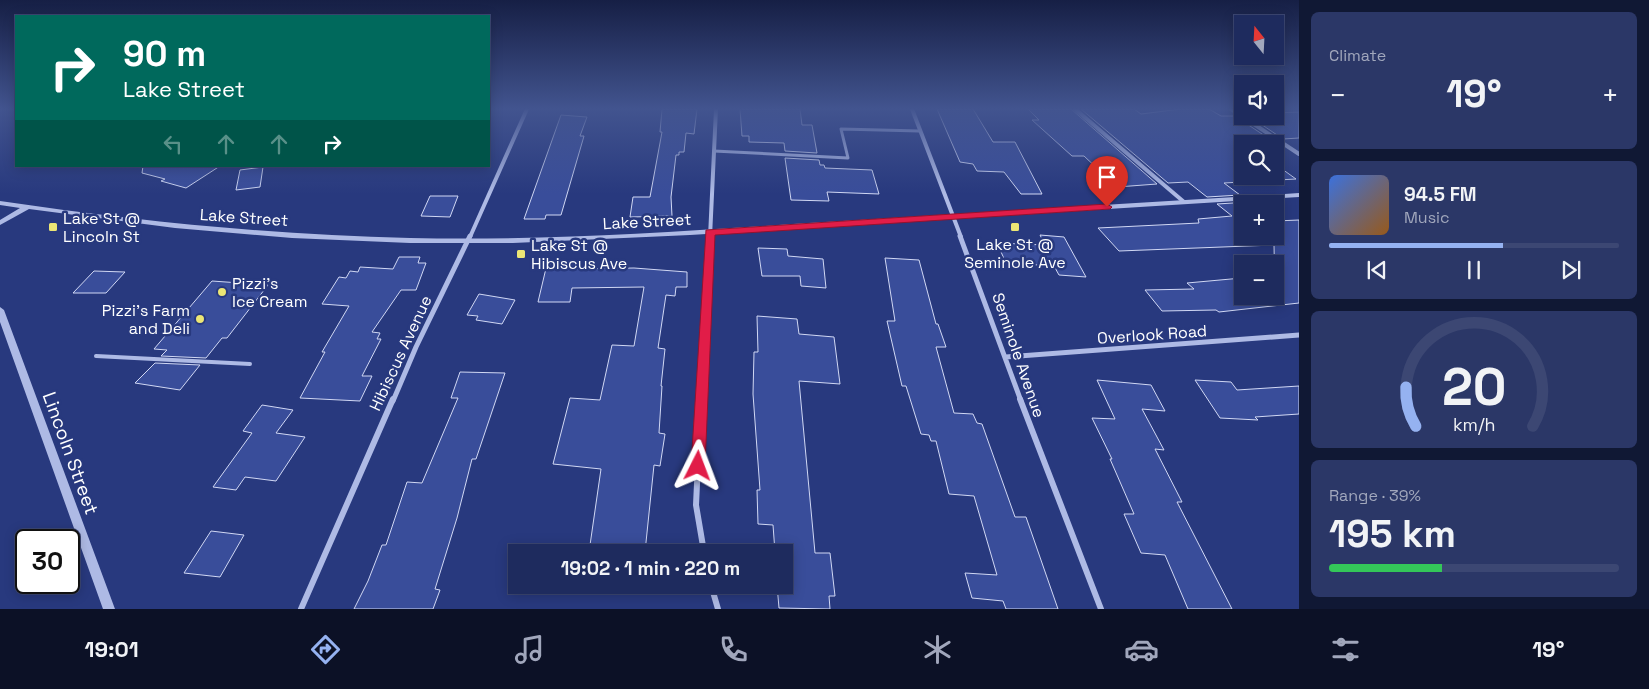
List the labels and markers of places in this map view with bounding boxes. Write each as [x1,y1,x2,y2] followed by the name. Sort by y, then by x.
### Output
[1086,156,1128,207] pin
[63,208,140,247] place label: Lake St @ Lincoln St
[47,221,59,233] marker: Lake St @ Lincoln St
[1009,221,1021,233] marker: Lake St @ Seminole Ave
[964,234,1066,273] place label: Lake St @ Seminole Ave
[531,235,627,274] place label: Lake St @ Hibiscus Ave
[515,248,527,260] marker: Lake St @ Hibiscus Ave
[232,273,308,312] place label: Pizzi's Ice Cream
[216,286,228,298] marker: Pizzi's Ice Cream
[102,300,190,339] place label: Pizzi's Farm and Deli
[194,313,206,325] marker: Pizzi's Farm and Deli

